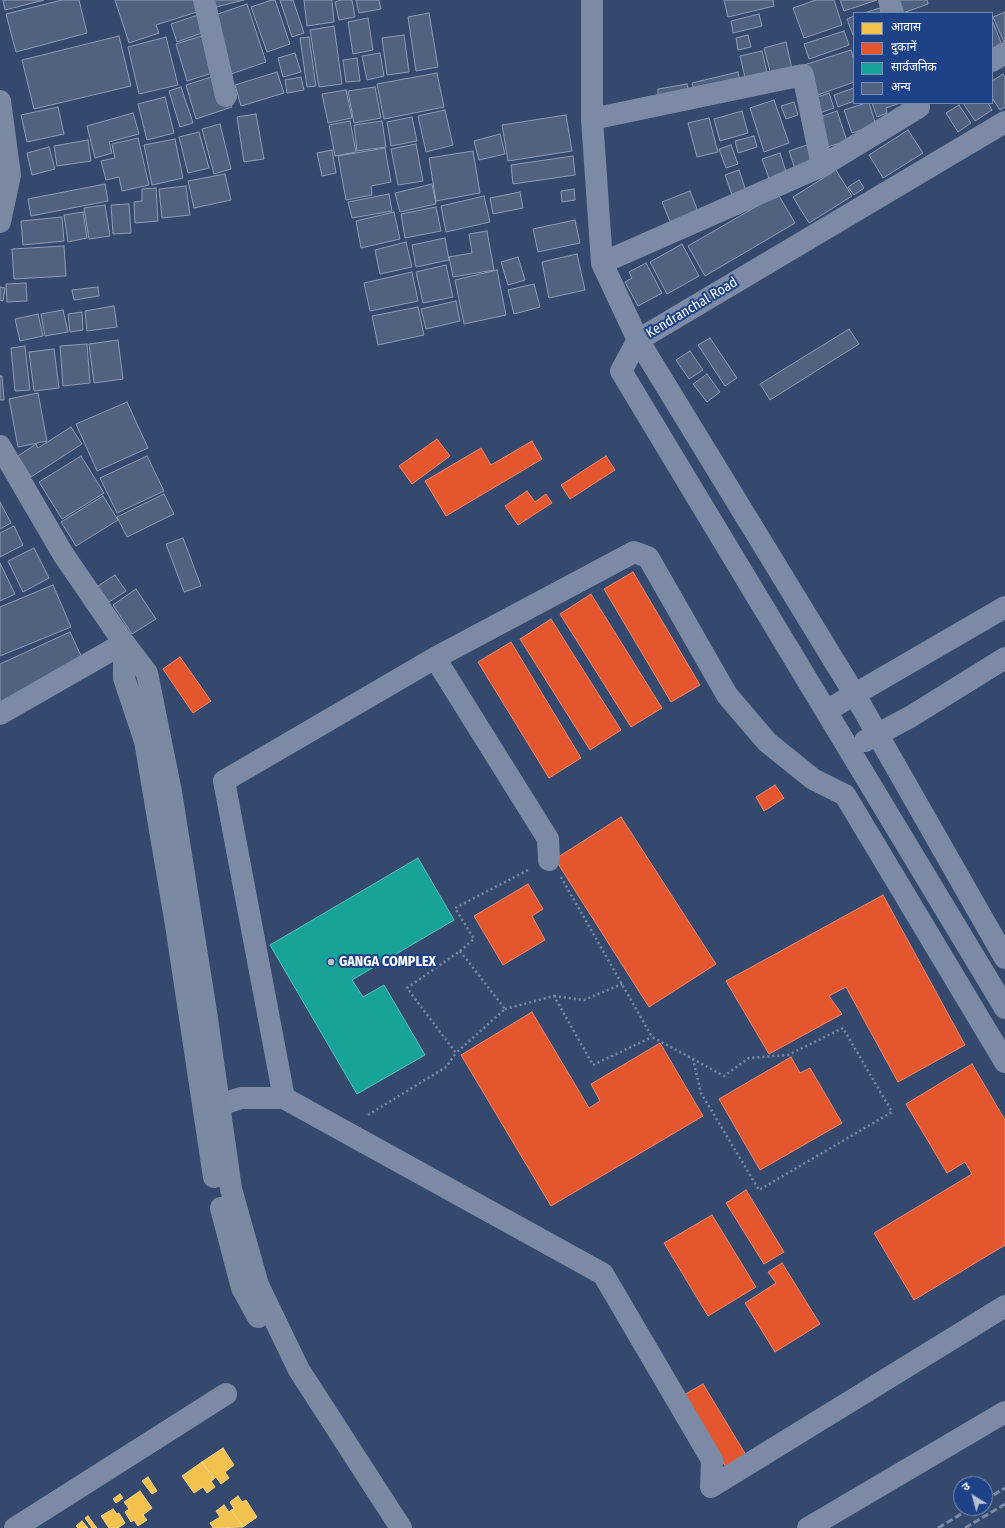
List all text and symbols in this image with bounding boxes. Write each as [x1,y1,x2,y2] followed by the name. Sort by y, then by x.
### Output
[853,12,993,104] legend
[891,20,921,34] text: आवास
[891,40,916,54] text: दुकानें
[891,60,937,74] text: सार्वजनिक
[891,80,911,94] text: अन्य
[643,274,741,342] street label: Kendranchal Road
[339,954,436,970] place label: GANGA COMPLEX
[326,957,336,967] marker: GANGA COMPLEX
[953,1476,993,1516] north arrow
[960,1480,973,1494] text: उ

